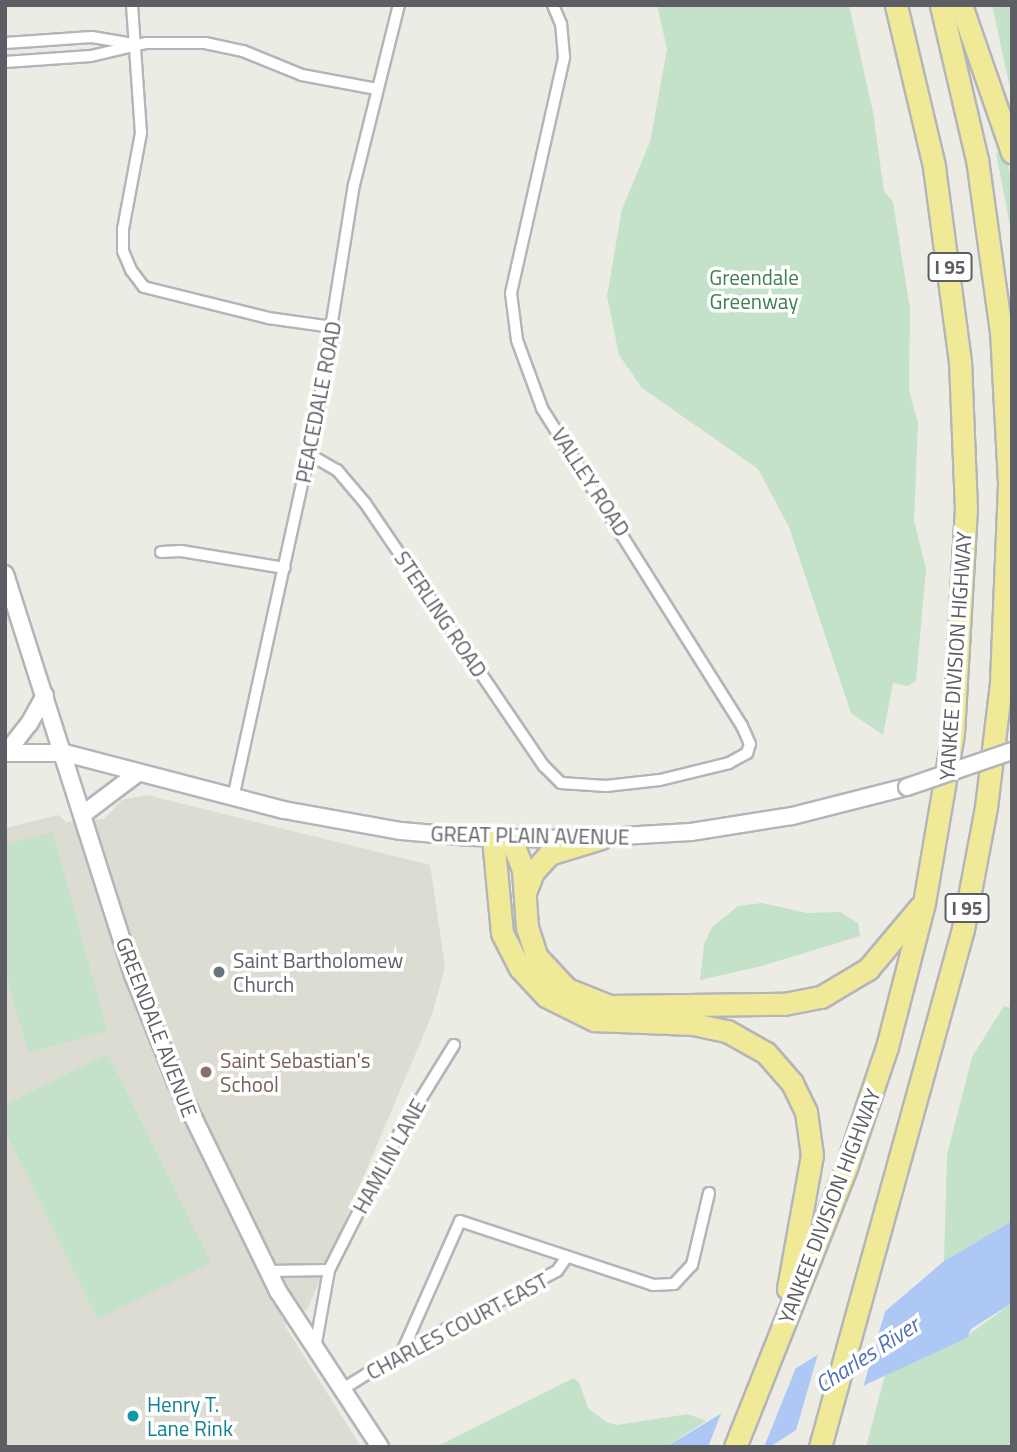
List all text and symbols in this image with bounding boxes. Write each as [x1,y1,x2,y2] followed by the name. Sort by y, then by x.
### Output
[927,252,973,282] road number: I 95
[709,264,799,314] park label: Greendale Greenway
[290,319,346,485] street label: PEACEDALE ROAD
[547,423,635,541] street label: VALLEY ROAD
[934,531,976,781] street label: YANKEE DIVISION HIGHWAY
[390,546,492,682] street label: STERLING ROAD
[430,821,630,849] street label: GREAT PLAIN AVENUE
[944,893,990,924] road number: I 95
[111,934,203,1120] street label: GREENDALE AVENUE
[233,947,403,997] place label: Saint Bartholomew Church
[211,964,227,980] marker: Saint Bartholomew Church
[220,1047,371,1097] place label: Saint Sebastian's School
[198,1064,214,1080] marker: Saint Sebastian's School
[773,1085,885,1327] street label: YANKEE DIVISION HIGHWAY
[347,1094,431,1218] street label: HAMLIN LANE
[362,1267,552,1385] street label: CHARLES COURT EAST
[810,1311,924,1399] water label: Charles River
[147,1391,233,1441] place label: Henry T. Lane Rink
[125,1408,141,1424] marker: Henry T. Lane Rink

